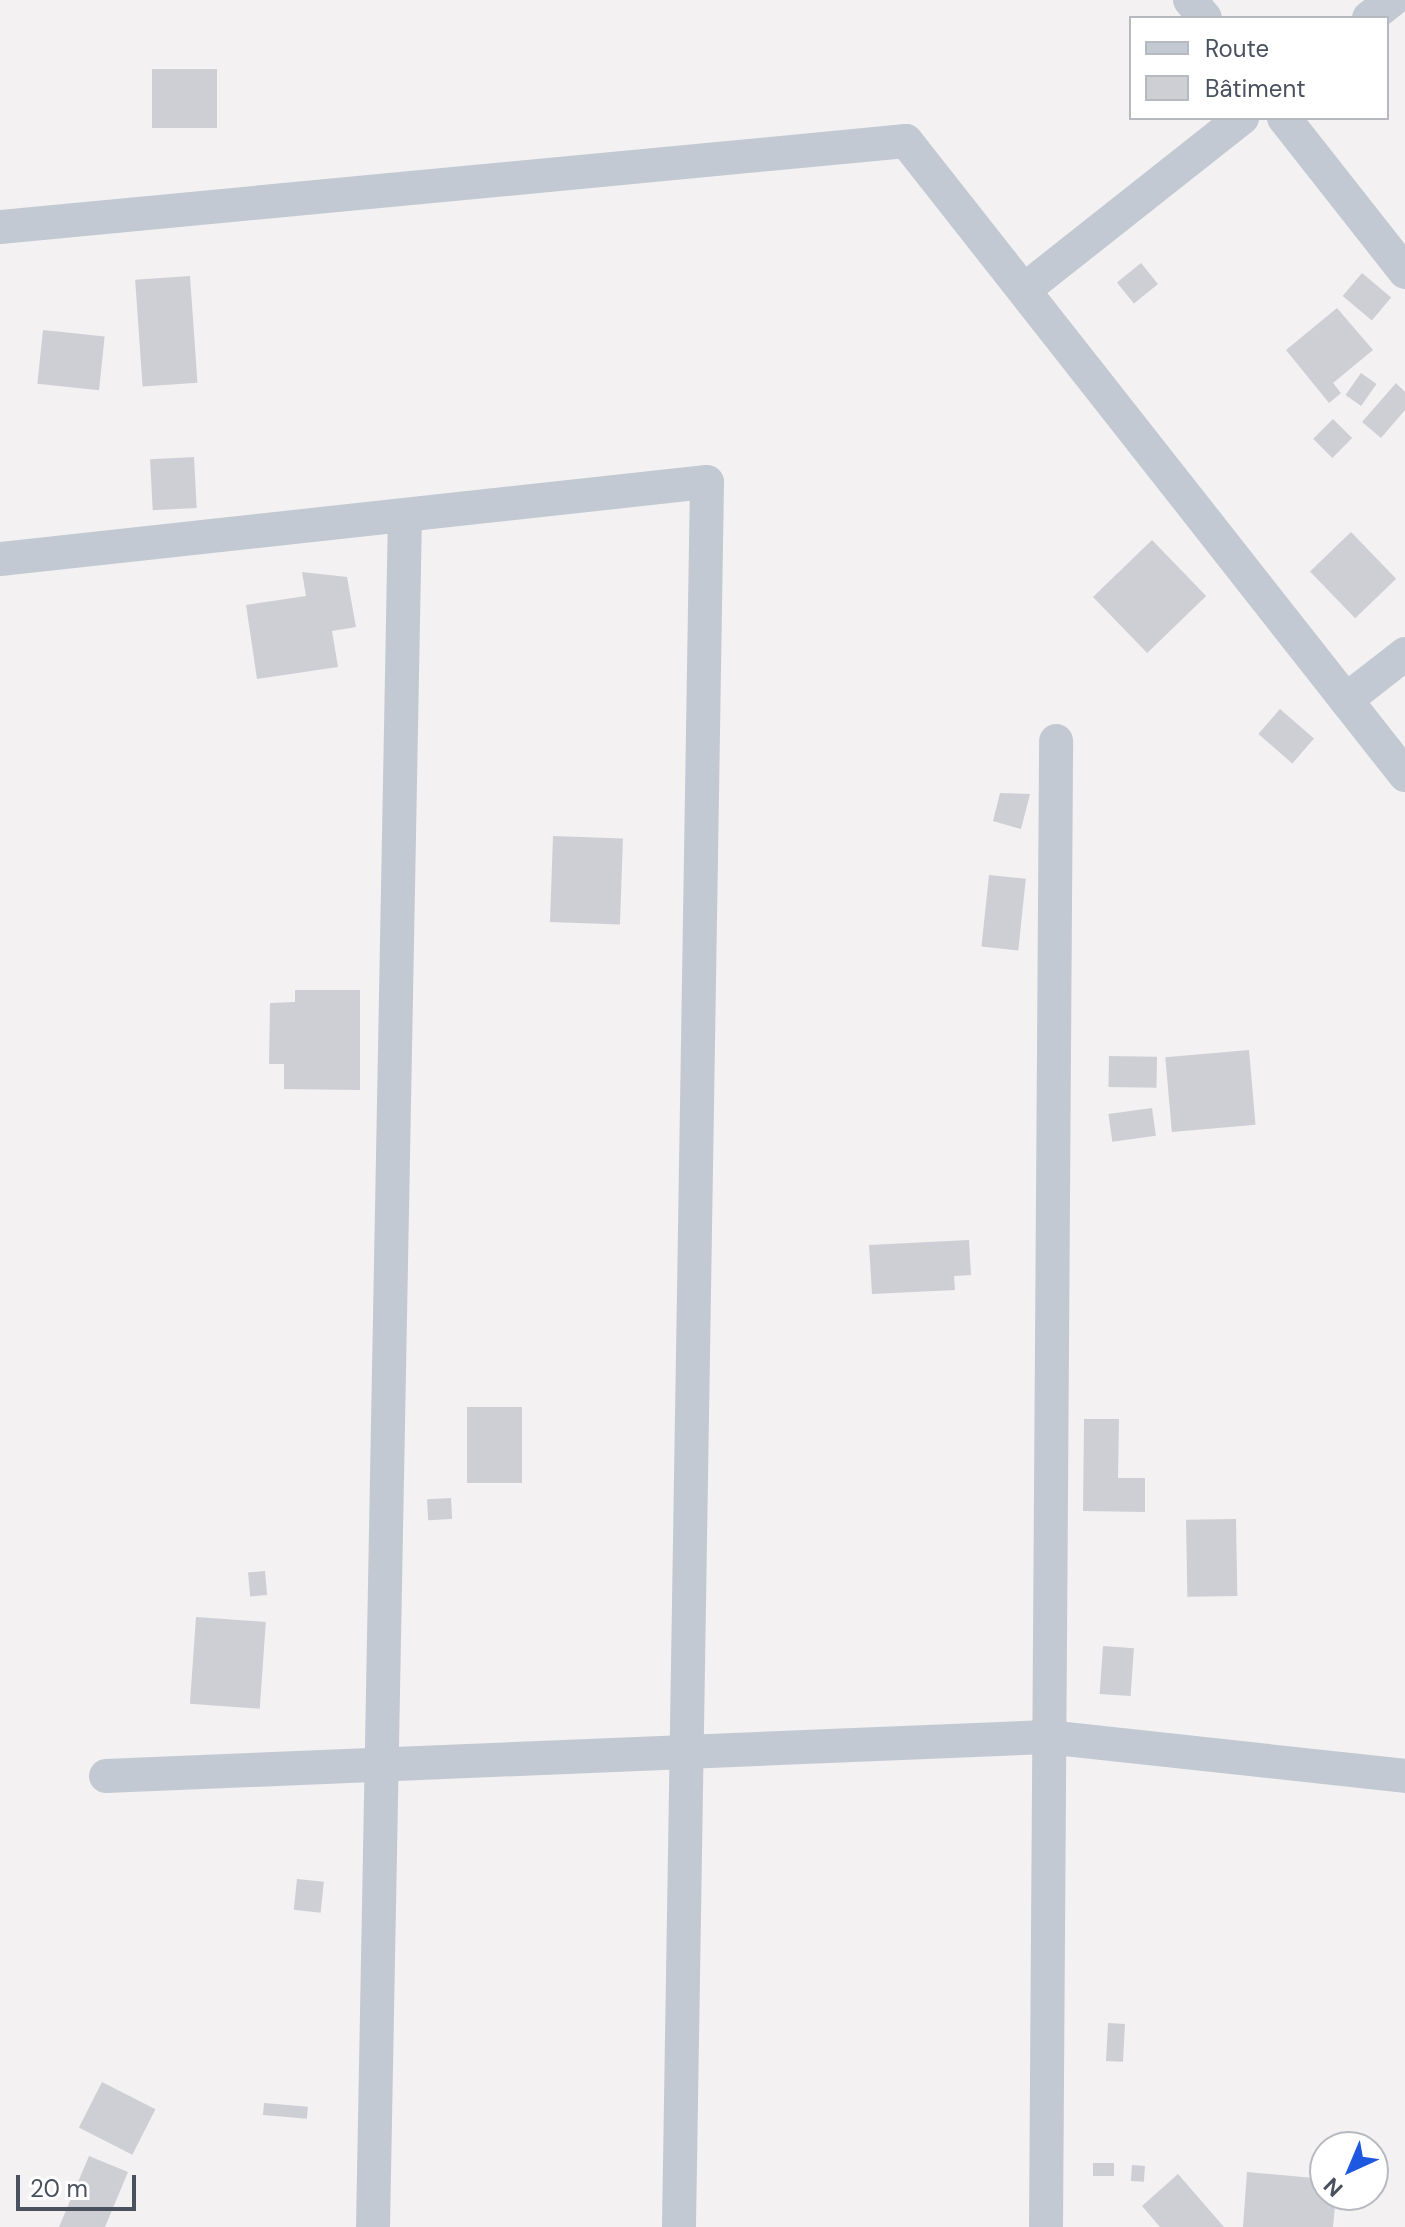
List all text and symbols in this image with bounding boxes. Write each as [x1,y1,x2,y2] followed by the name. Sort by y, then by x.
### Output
[1129,16,1389,120] legend
[1205,33,1269,64] text: Route
[1205,73,1306,104] text: Bâtiment
[1309,2131,1389,2211] north arrow
[20,2159,140,2209] scale bar
[1318,2171,1349,2203] text: N
[30,2173,88,2204] text: 20 m

